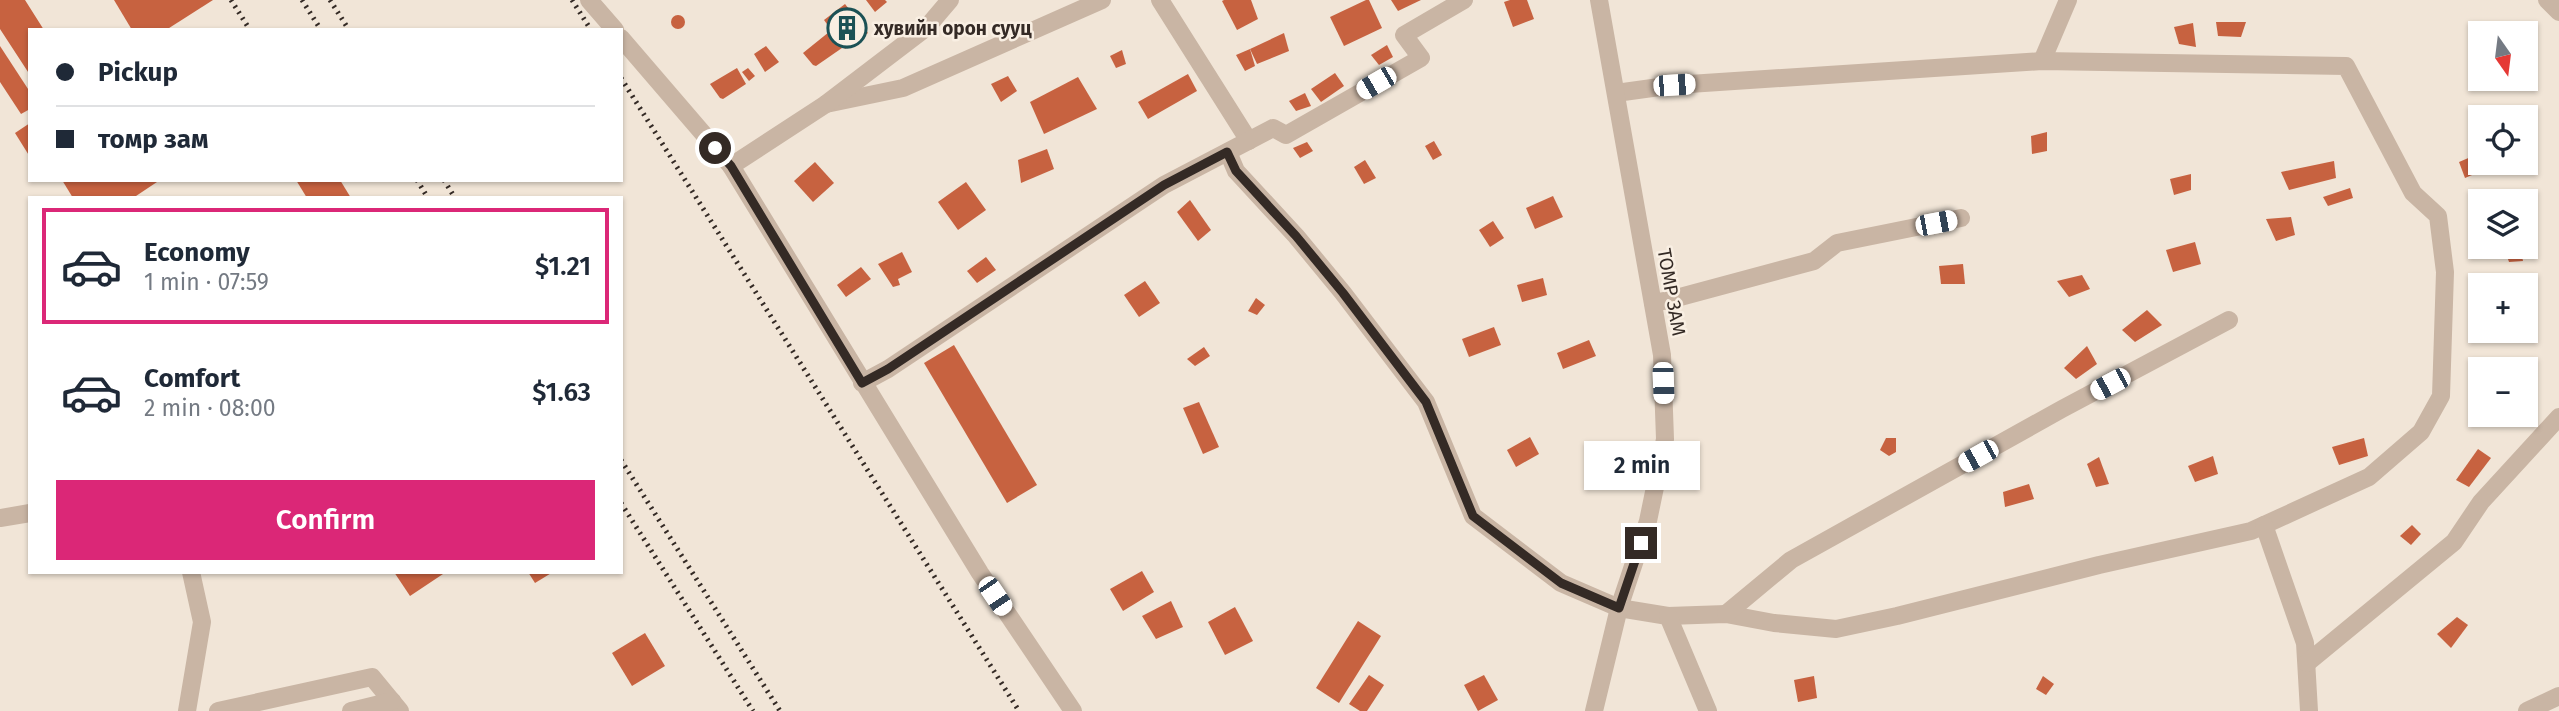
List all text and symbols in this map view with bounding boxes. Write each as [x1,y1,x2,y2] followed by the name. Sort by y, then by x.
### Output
[826,7,868,49] building icon: хувийн орон сууц
[873,17,1032,40] place label: хувийн орон сууц
[2468,21,2538,91] north arrow
[2468,21,2538,427] map controls
[98,57,178,88] text: Pickup
[1353,63,1400,103] car
[1653,73,1696,97] car
[2468,105,2538,175] button: locate
[98,124,208,155] text: томр зам
[699,132,731,164] route start
[2468,189,2538,259] button: layers
[1914,209,1959,237] car
[60,235,123,298] icon: car
[144,237,250,268] text: Economy
[1652,247,1691,338] street label: ТОМР ЗАМ
[535,251,591,282] text: $1.21
[144,268,269,296] text: 1 min · 07:59
[2468,273,2538,343] button: +
[2468,357,2538,427] button: −
[60,361,123,424] icon: car
[1652,362,1675,404] car
[144,363,240,394] text: Comfort
[2087,365,2134,403] car
[532,377,591,408] text: $1.63
[144,394,276,422] text: 2 min · 08:00
[1955,437,2002,475] car
[1583,442,1699,490] callout: 2 min
[1614,451,1670,479] text: 2 min
[56,480,595,560] button: Confirm
[1625,527,1657,559] route end
[975,573,1016,619] car

